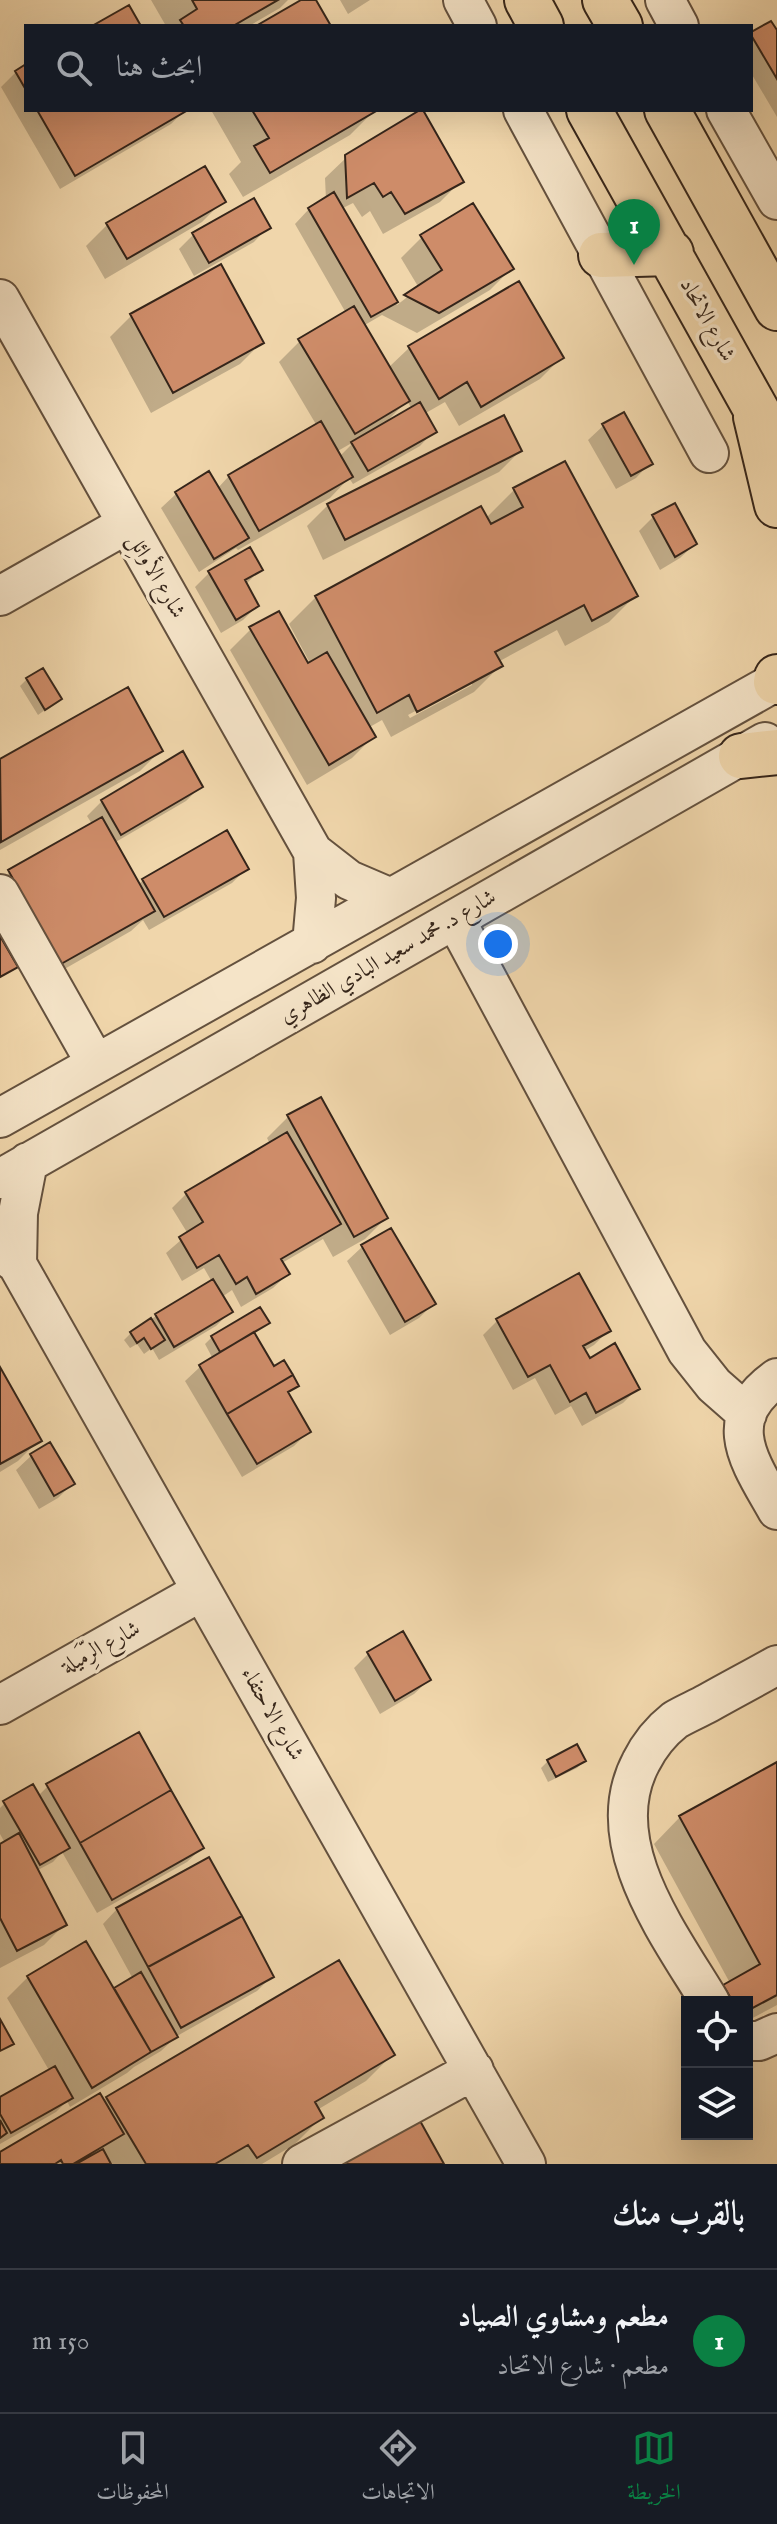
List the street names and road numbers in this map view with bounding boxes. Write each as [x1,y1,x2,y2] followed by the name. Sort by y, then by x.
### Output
[670,273,741,368] street label: شارع الاتحاد
[118,527,194,625] street label: شارع الأوائِل
[275,884,503,1033] street label: شارع د. محمد سعيد البادي الظاهري
[54,1612,147,1684] street label: شارع الرِّمَيلة
[231,1662,310,1767] street label: شارع الاحتفاء

